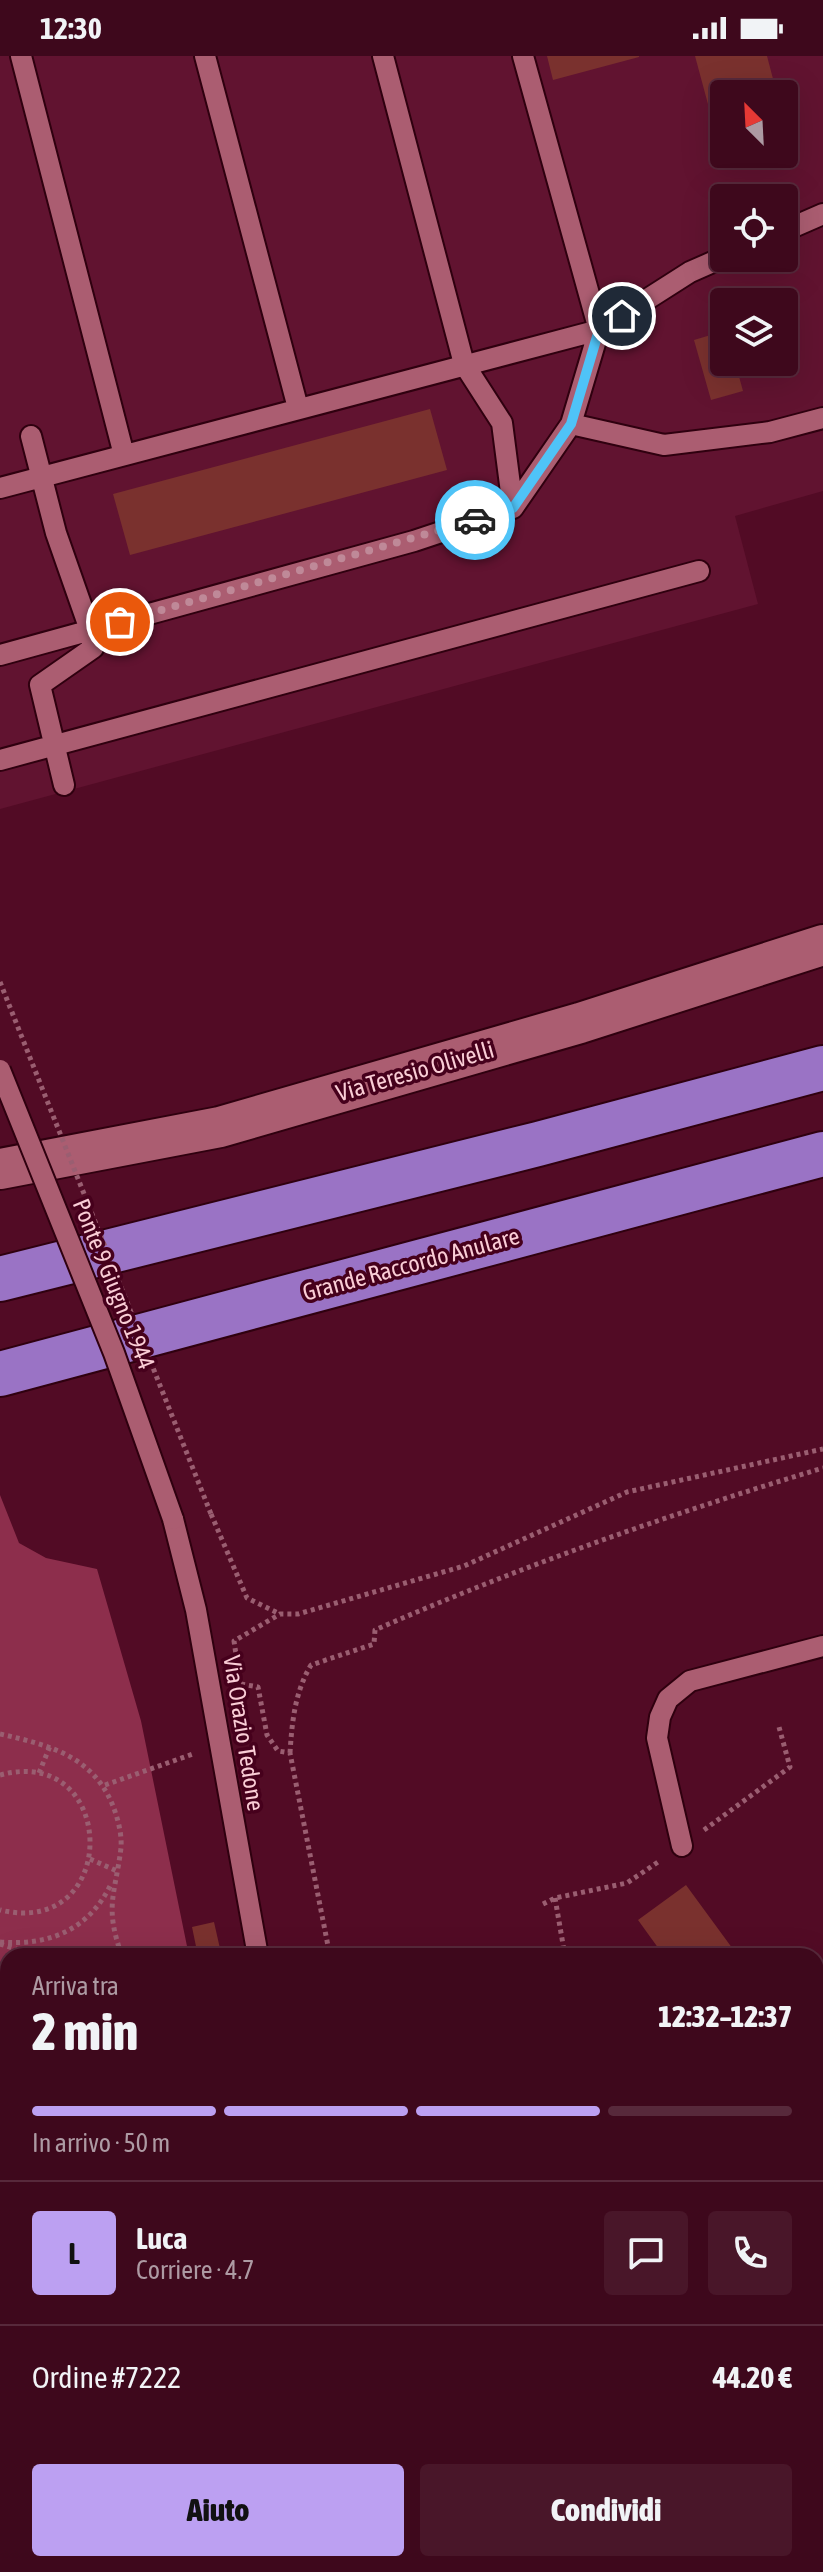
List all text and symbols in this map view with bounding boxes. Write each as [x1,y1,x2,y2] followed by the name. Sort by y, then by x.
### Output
[40,11,102,45] text: 12:30
[710,80,798,168] north arrow
[710,80,798,376] map controls
[710,184,798,272] button: locate
[588,282,656,350] pin
[710,288,798,376] button: layers
[600,294,644,338] icon: home
[435,480,515,560] courier
[453,498,497,542] icon: car
[86,588,154,656] pin
[98,600,142,644] icon: bag
[333,1036,497,1106] street label: Via Teresio Olivelli
[68,1195,160,1373] street label: Ponte 9 Giugno 1944
[300,1222,522,1306] street label: Grande Raccordo Anulare
[218,1653,270,1813] street label: Via Orazio Tedone
[32,1971,119,2001] text: Arriva tra
[658,1999,792,2033] text: 12:32–12:37
[32,2001,138,2061] text: 2 min
[32,2128,170,2158] text: In arrivo · 50 m
[604,2211,688,2295] button: chat
[708,2211,792,2295] button: phone
[136,2221,187,2255] text: Luca
[68,2236,80,2270] text: L
[136,2255,254,2285] text: Corriere · 4.7
[32,2360,181,2394] text: Ordine #7222
[713,2360,792,2394] text: 44.20 €
[32,2464,404,2556] button: Aiuto
[420,2464,792,2556] button: Condividi

